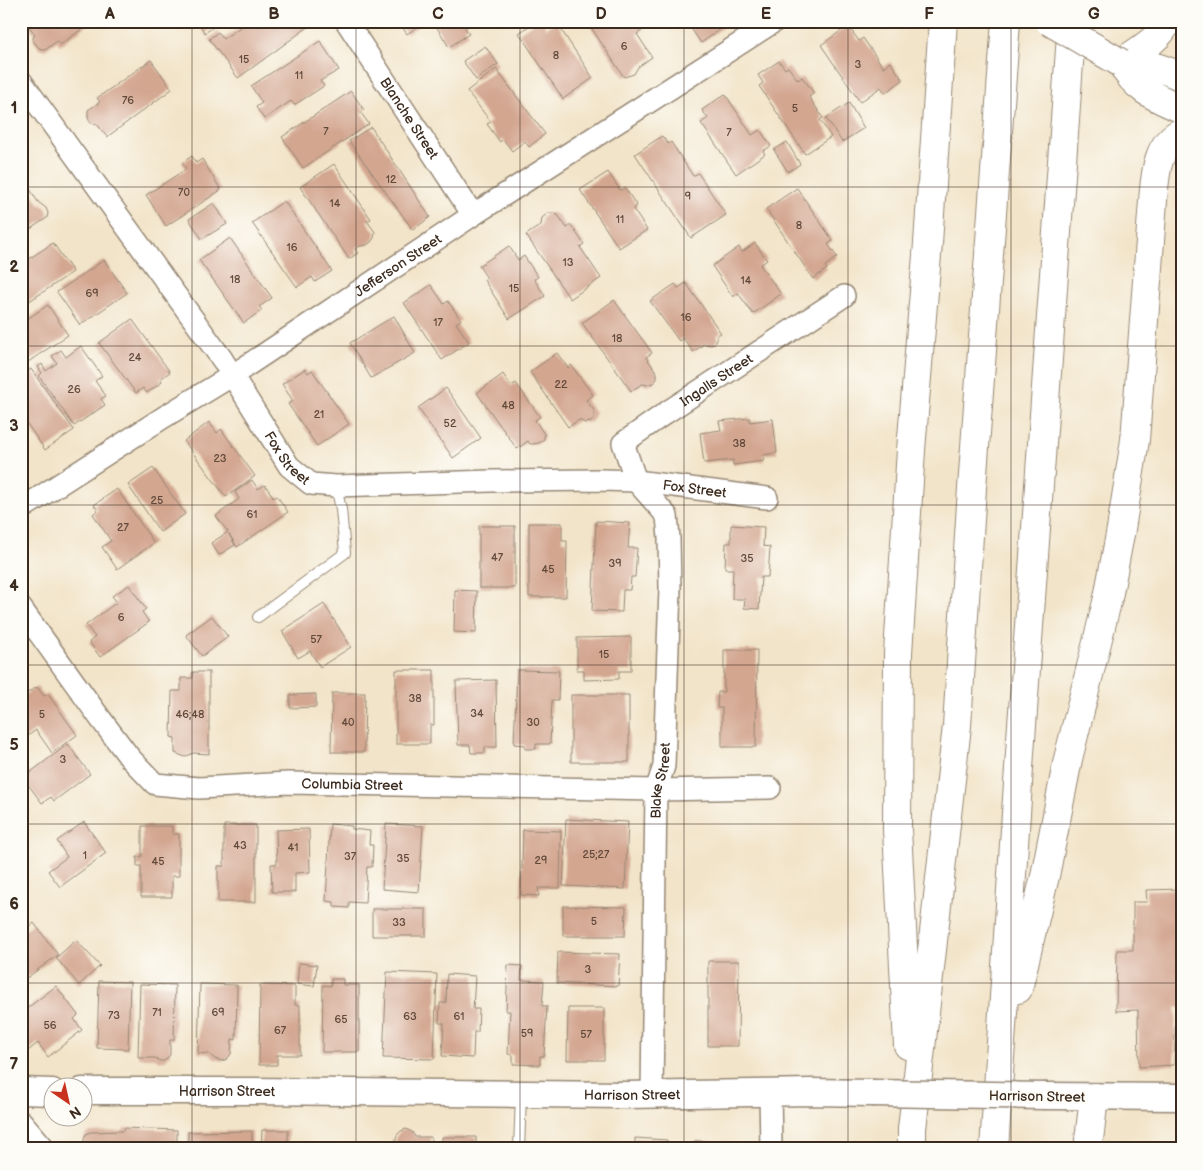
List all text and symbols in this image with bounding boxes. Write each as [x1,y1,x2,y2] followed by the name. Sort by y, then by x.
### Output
[104,5,115,24] text: A
[268,5,280,24] text: B
[432,5,444,24] text: C
[595,5,607,24] text: D
[761,5,771,24] text: E
[924,5,934,24] text: F
[1088,5,1100,24] text: G
[621,40,628,53] house number: 6
[553,49,559,62] house number: 8
[239,53,249,66] house number: 15
[855,58,862,71] house number: 3
[295,69,303,82] house number: 11
[376,74,442,163] street label: Blanche Street
[122,94,134,107] house number: 76
[11,99,17,118] text: 1
[792,102,798,115] house number: 5
[323,125,329,138] house number: 7
[726,126,732,139] house number: 7
[386,173,397,186] house number: 12
[178,186,190,199] house number: 70
[685,190,691,203] house number: 9
[330,197,341,210] house number: 14
[616,213,624,226] house number: 11
[796,219,802,232] house number: 8
[352,230,445,300] street label: Jefferson Street
[287,241,298,254] house number: 16
[562,256,574,269] house number: 13
[9,258,19,277] text: 2
[230,273,240,286] house number: 18
[741,274,752,287] house number: 14
[509,282,519,295] house number: 15
[85,287,99,300] house number: 69
[681,311,692,324] house number: 16
[433,316,443,329] house number: 17
[612,332,622,345] house number: 18
[677,350,757,410] street label: Ingalls Street
[128,351,142,364] house number: 24
[555,378,568,391] house number: 22
[67,383,81,396] house number: 26
[501,399,515,412] house number: 48
[314,408,324,421] house number: 21
[9,417,19,436] text: 3
[444,417,457,430] house number: 52
[261,428,314,489] street label: Fox Street
[732,437,746,450] house number: 38
[213,452,227,465] house number: 23
[662,477,728,502] street label: Fox Street
[151,494,163,507] house number: 25
[247,508,257,521] house number: 61
[117,521,130,534] house number: 27
[491,551,504,564] house number: 47
[740,552,754,565] house number: 35
[608,557,622,570] house number: 39
[541,563,555,576] house number: 45
[9,577,19,596] text: 4
[118,611,125,624] house number: 6
[310,633,322,646] house number: 57
[599,648,609,661] house number: 15
[408,692,422,705] house number: 38
[470,707,484,720] house number: 34
[39,708,45,721] house number: 5
[176,708,204,721] house number: 46;48
[341,716,355,729] house number: 40
[526,716,540,729] house number: 30
[9,736,19,755] text: 5
[648,742,674,819] street label: Blake Street
[60,753,67,766] house number: 3
[301,775,404,794] street label: Columbia Street
[233,839,247,852] house number: 43
[288,841,298,854] house number: 41
[583,848,610,861] house number: 25;27
[83,849,87,862] house number: 1
[344,850,357,863] house number: 37
[396,852,410,865] house number: 35
[535,854,547,867] house number: 29
[151,855,165,868] house number: 45
[9,895,19,914] text: 6
[591,915,597,928] house number: 5
[392,916,406,929] house number: 33
[585,963,592,976] house number: 3
[152,1006,162,1019] house number: 71
[211,1006,225,1019] house number: 69
[108,1009,120,1022] house number: 73
[403,1010,417,1023] house number: 63
[454,1010,464,1023] house number: 61
[334,1013,348,1026] house number: 65
[43,1019,57,1032] house number: 56
[274,1024,287,1037] house number: 67
[521,1027,533,1040] house number: 59
[580,1028,592,1041] house number: 57
[10,1055,19,1074] text: 7
[42,1078,92,1128] north arrow
[179,1083,276,1100] street label: Harrison Street
[584,1086,681,1104] street label: Harrison Street
[989,1087,1086,1106] street label: Harrison Street
[66,1102,84,1122] text: N

